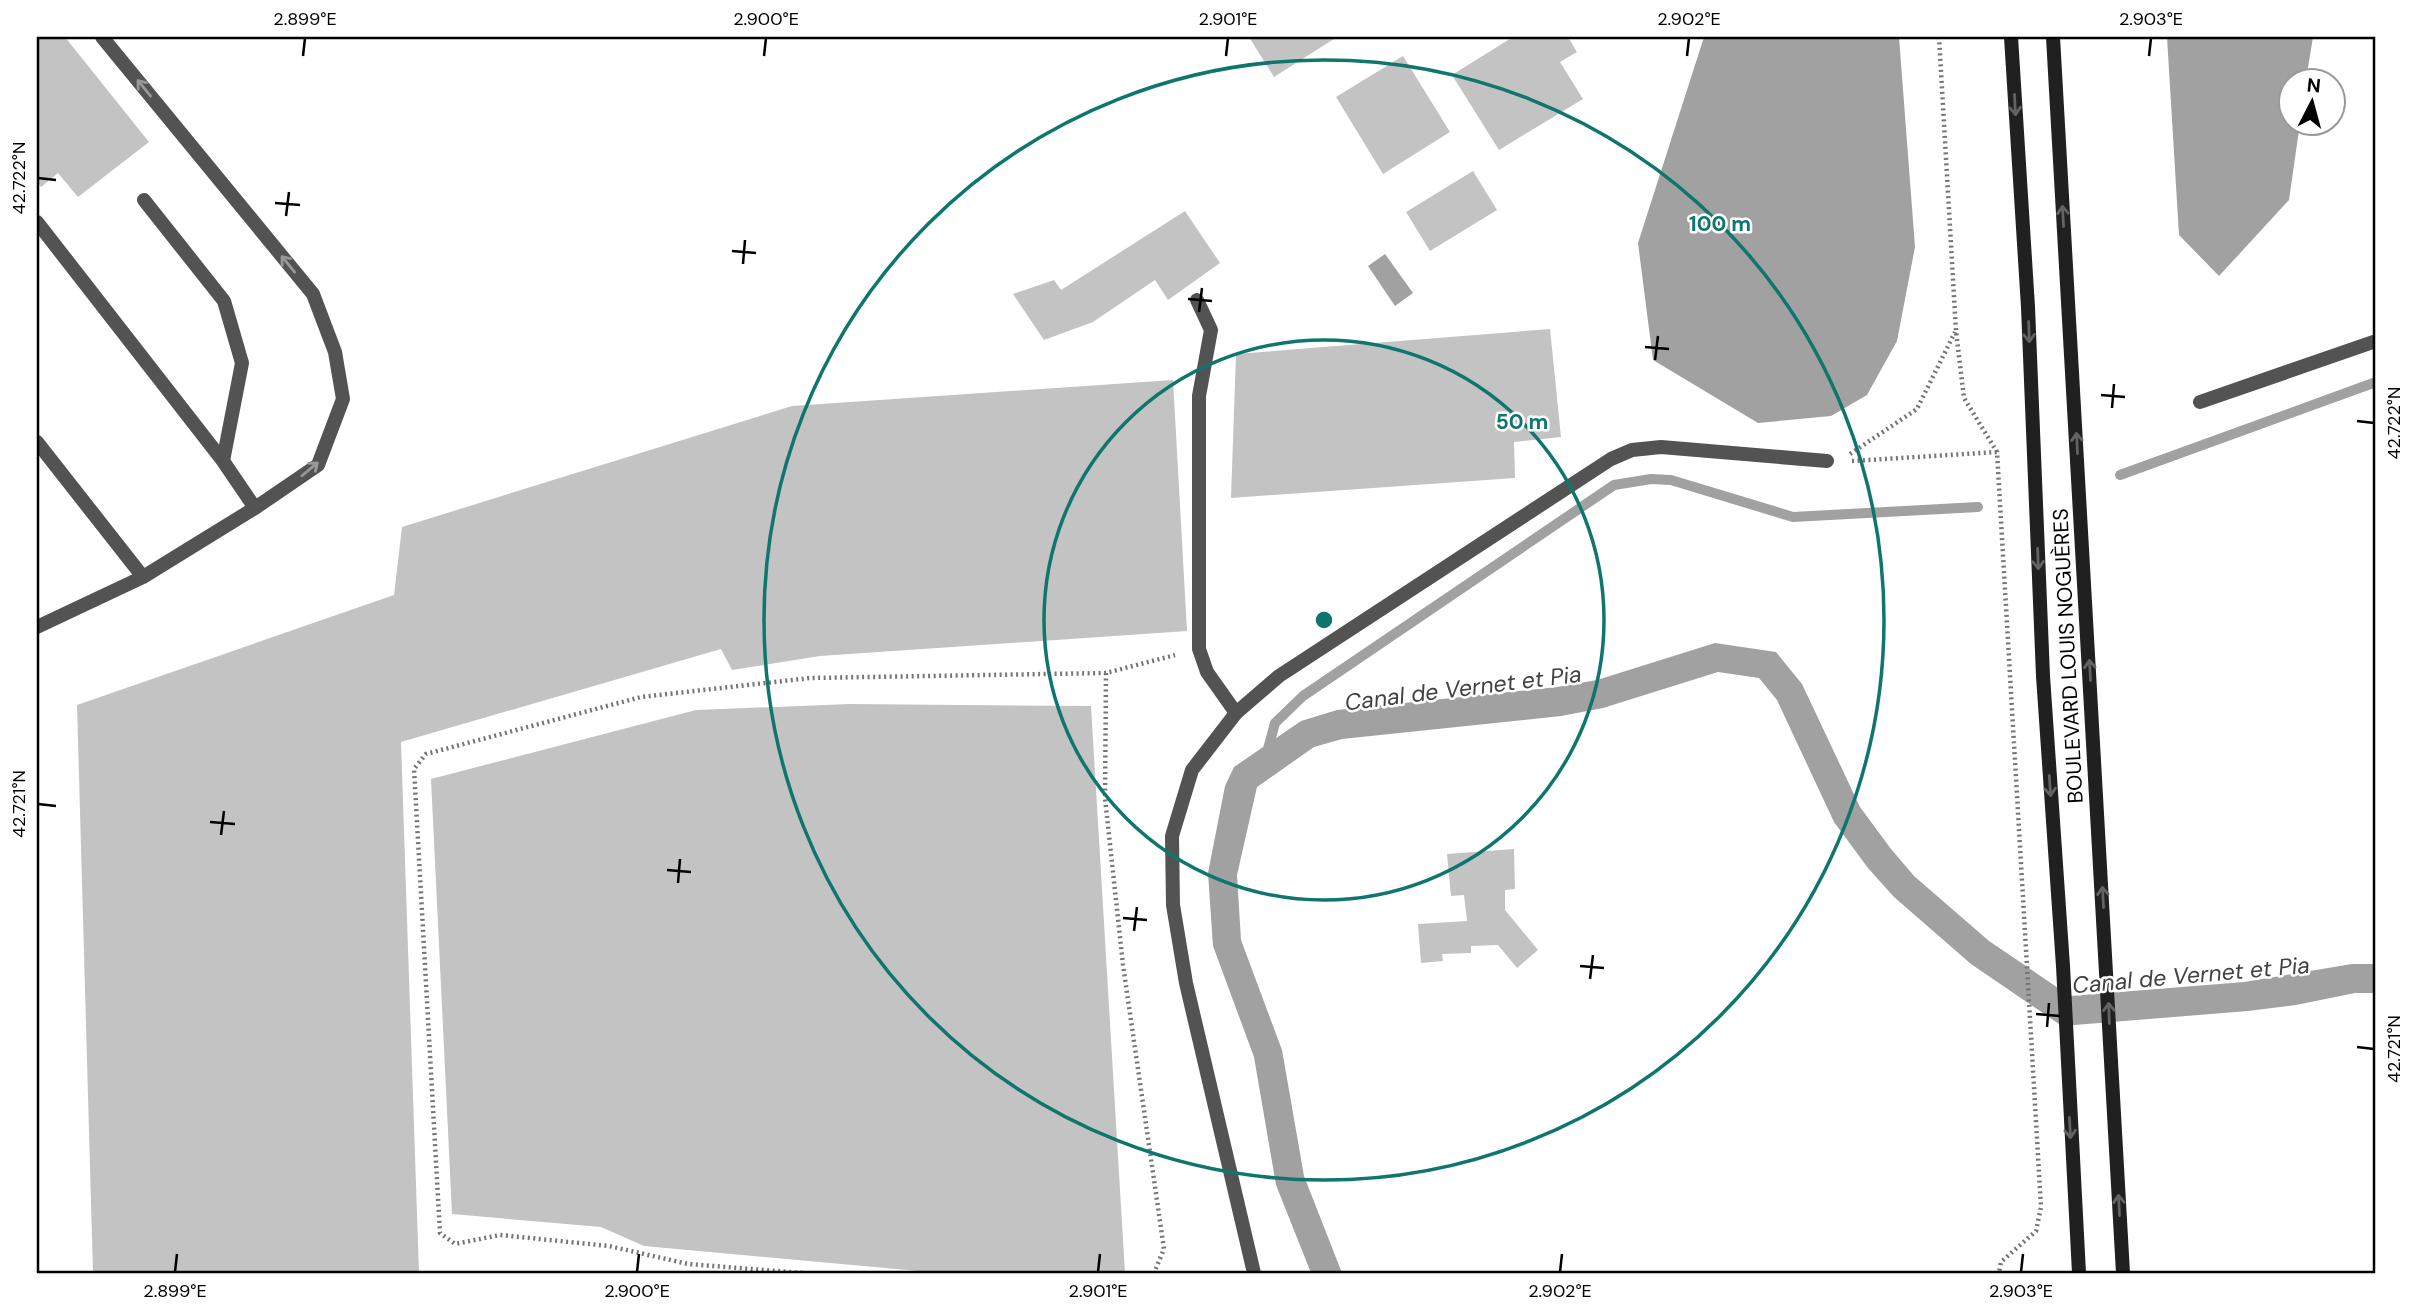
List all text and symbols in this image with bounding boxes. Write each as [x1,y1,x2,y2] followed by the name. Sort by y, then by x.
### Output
[273,7,337,31] text: 2.899°E
[733,7,799,31] text: 2.900°E
[1199,7,1257,31] text: 2.901°E
[1657,7,1721,31] text: 2.902°E
[2119,7,2183,31] text: 2.903°E
[2276,66,2346,136] north arrow
[2306,72,2322,99] text: N
[136,79,152,97] one-way arrow
[2009,93,2022,116] one-way arrow
[7,142,31,214] text: 42.722°N
[2057,205,2070,228] one-way arrow
[1689,210,1751,238] text: 100 m
[281,255,296,273] one-way arrow
[2022,320,2035,343] one-way arrow
[2382,387,2406,459] text: 42.722°N
[1496,408,1548,436] text: 50 m
[2070,432,2083,455] one-way arrow
[301,461,319,477] one-way arrow
[2046,508,2090,804] street label: BOULEVARD LOUIS NOGUÈRES
[2031,548,2044,571] one-way arrow
[1312,608,1336,632] centre of rings
[1343,659,1583,717] water label: Canal de Vernet et Pia
[2083,659,2096,682] one-way arrow
[7,770,31,838] text: 42.721°N
[2044,775,2057,797] one-way arrow
[2096,886,2109,909] one-way arrow
[2071,950,2311,1000] water label: Canal de Vernet et Pia
[2102,1002,2115,1025] one-way arrow
[2382,1015,2406,1083] text: 42.721°N
[2064,1116,2077,1139] one-way arrow
[2112,1194,2125,1217] one-way arrow
[143,1279,207,1303] text: 2.899°E
[604,1279,670,1303] text: 2.900°E
[1069,1279,1127,1303] text: 2.901°E
[1528,1279,1592,1303] text: 2.902°E
[1989,1279,2053,1303] text: 2.903°E

